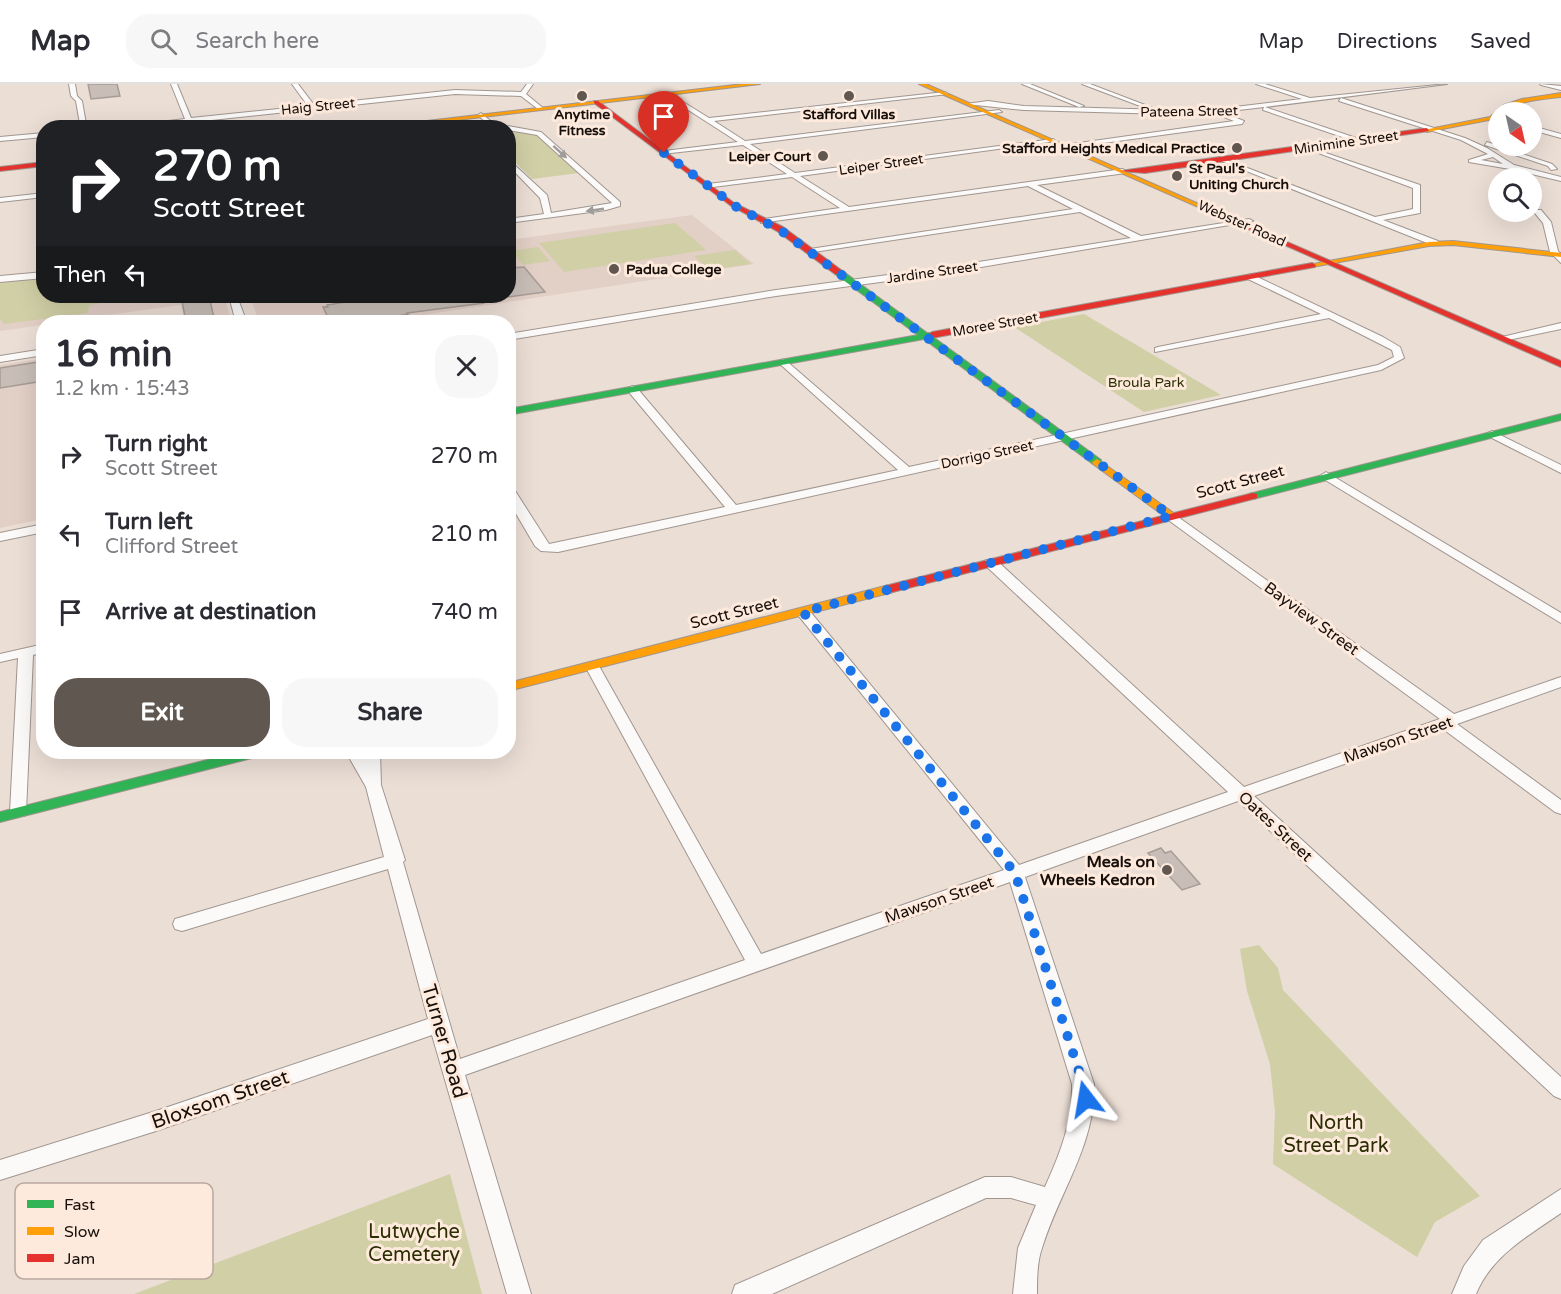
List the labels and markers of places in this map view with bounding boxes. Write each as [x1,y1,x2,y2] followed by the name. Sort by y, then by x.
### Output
[575,89,589,103] marker: Anytime Fitness
[842,89,856,103] marker: Stafford Villas
[638,91,689,153] pin
[554,106,610,139] place label: Anytime Fitness
[803,106,896,123] place label: Stafford Villas
[1002,140,1225,157] place label: Stafford Heights Medical Practice
[1230,141,1244,155] marker: Stafford Heights Medical Practice
[729,148,812,165] place label: Leiper Court
[816,149,830,163] marker: Leiper Court
[1189,160,1289,193] place label: St Paul's Uniting Church
[1170,169,1184,183] marker: St Paul's Uniting Church
[626,261,722,278] place label: Padua College
[607,262,621,276] marker: Padua College
[1040,852,1155,890] place label: Meals on Wheels Kedron
[1160,863,1174,877] marker: Meals on Wheels Kedron

